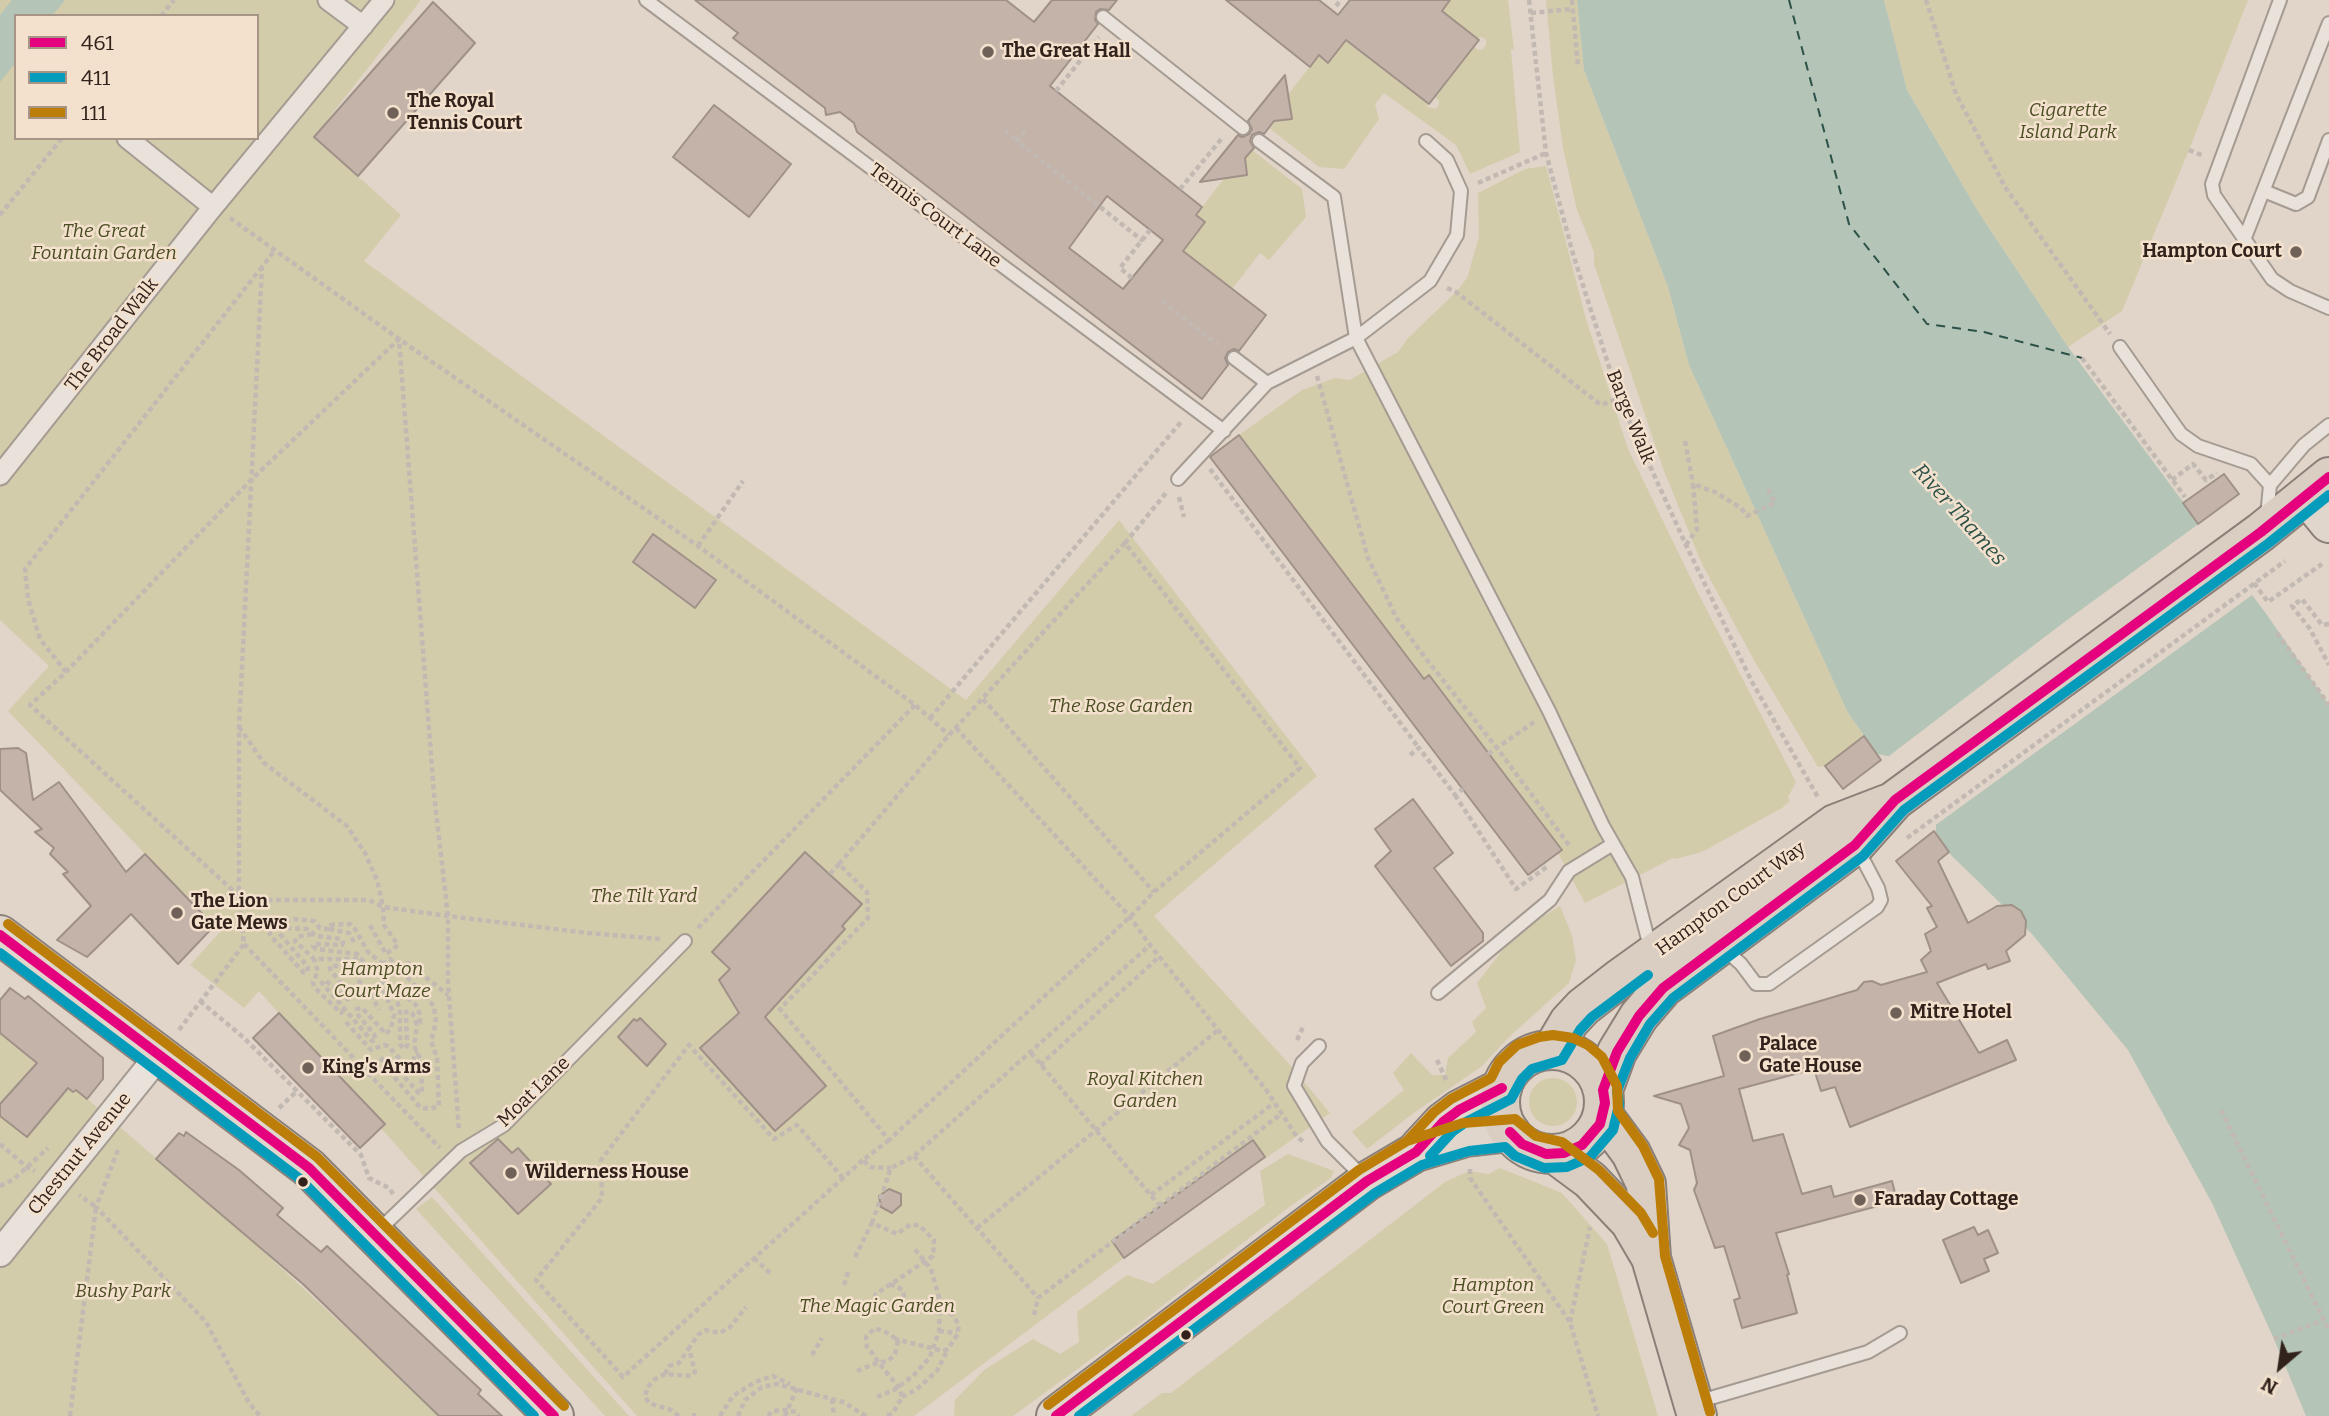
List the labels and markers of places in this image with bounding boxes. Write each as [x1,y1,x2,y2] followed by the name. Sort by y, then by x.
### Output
[1002,41,1131,63] place label: The Great Hall
[980,44,996,60] marker: The Great Hall
[407,91,523,135] place label: The Royal Tennis Court
[385,105,401,121] marker: The Royal Tennis Court
[2142,241,2282,263] place label: Hampton Court
[2288,244,2304,260] marker: Hampton Court
[191,891,288,935] place label: The Lion Gate Mews
[169,905,185,921] marker: The Lion Gate Mews
[1910,1002,2012,1024] place label: Mitre Hotel
[1888,1005,1904,1021] marker: Mitre Hotel
[1759,1034,1862,1078] place label: Palace Gate House
[1737,1048,1753,1064] marker: Palace Gate House
[322,1057,431,1079] place label: King's Arms
[300,1060,316,1076] marker: King's Arms
[525,1162,689,1184] place label: Wilderness House
[503,1165,519,1181] marker: Wilderness House
[296,1175,310,1189] unlabelled marker
[1874,1189,2018,1211] place label: Faraday Cottage
[1852,1192,1868,1208] marker: Faraday Cottage
[1179,1328,1193,1342] unlabelled marker

